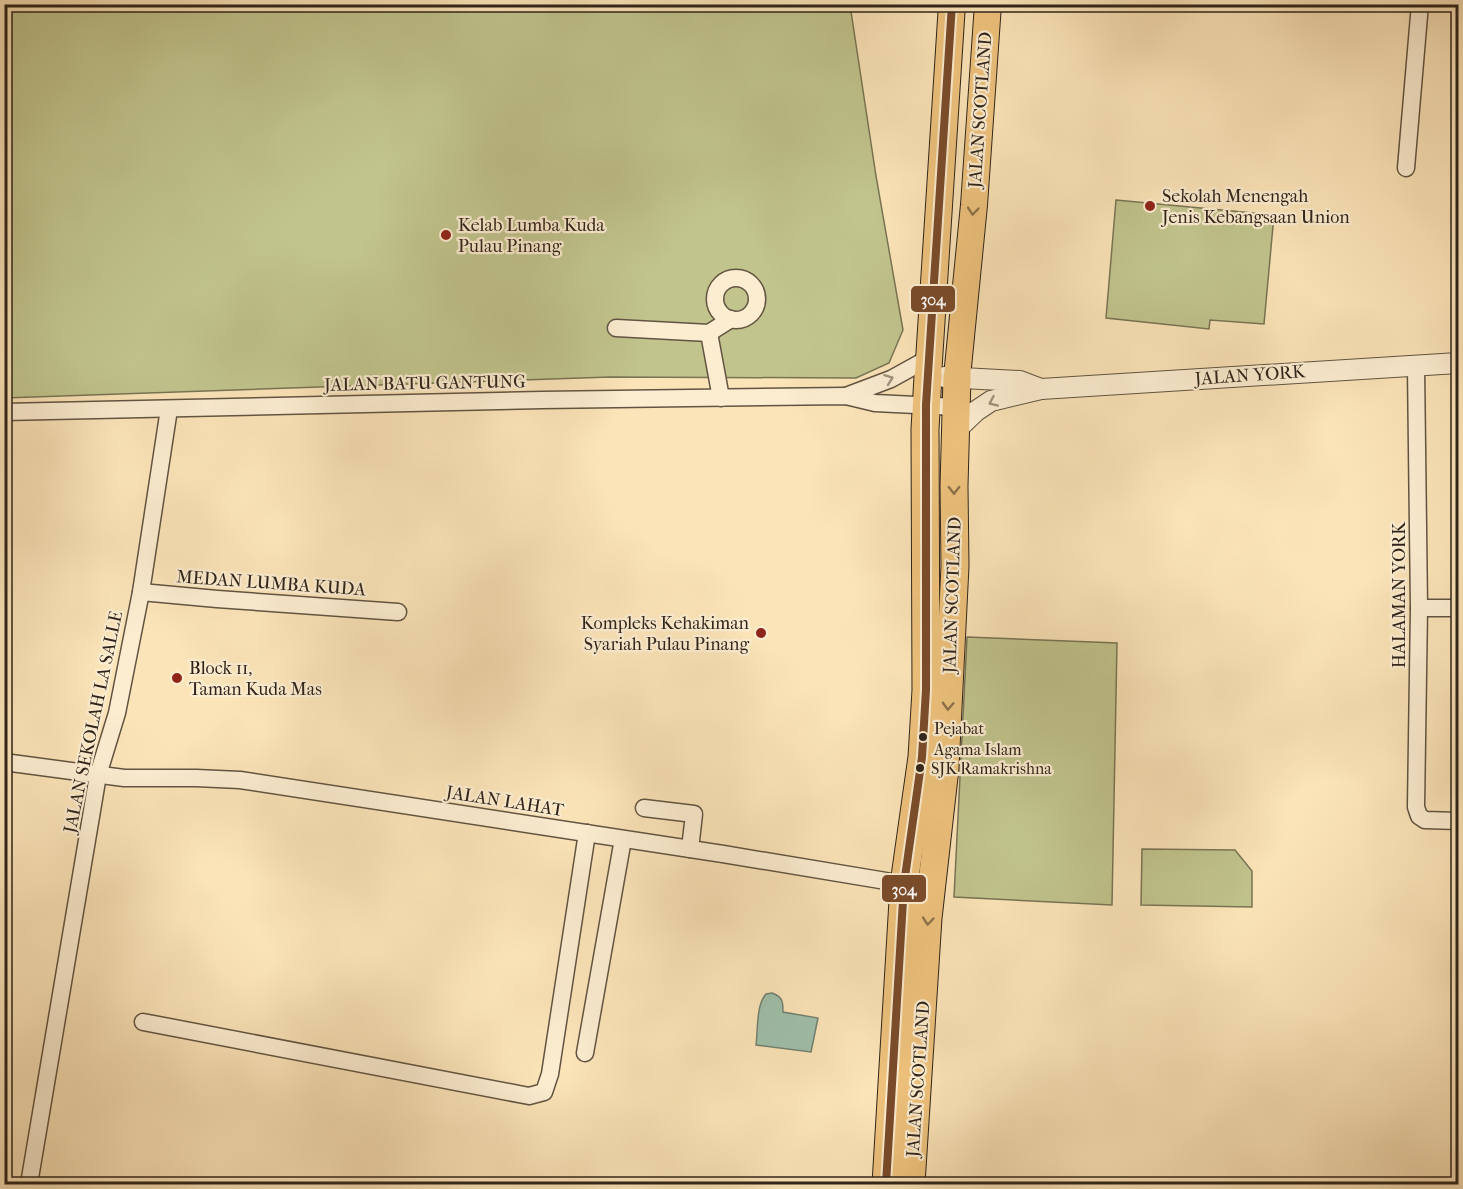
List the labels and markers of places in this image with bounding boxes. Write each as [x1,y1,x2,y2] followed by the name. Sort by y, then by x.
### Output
[1160,186,1350,228] place label: Sekolah Menengah Jenis Kebangsaan Union
[1143,199,1157,213] marker: Sekolah Menengah Jenis Kebangsaan Union
[458,215,605,257] place label: Kelab Lumba Kuda Pulau Pinang
[439,228,453,242] marker: Kelab Lumba Kuda Pulau Pinang
[581,613,750,655] place label: Kompleks Kehakiman Syariah Pulau Pinang
[754,626,768,640] marker: Kompleks Kehakiman Syariah Pulau Pinang
[189,658,322,700] place label: Block 11, Taman Kuda Mas
[170,671,184,685] marker: Block 11, Taman Kuda Mas
[933,719,1022,759] place label: Pejabat Agama Islam
[917,731,929,743] marker: Pejabat Agama Islam
[931,759,1052,778] place label: SJK Ramakrishna
[914,762,926,774] marker: SJK Ramakrishna

